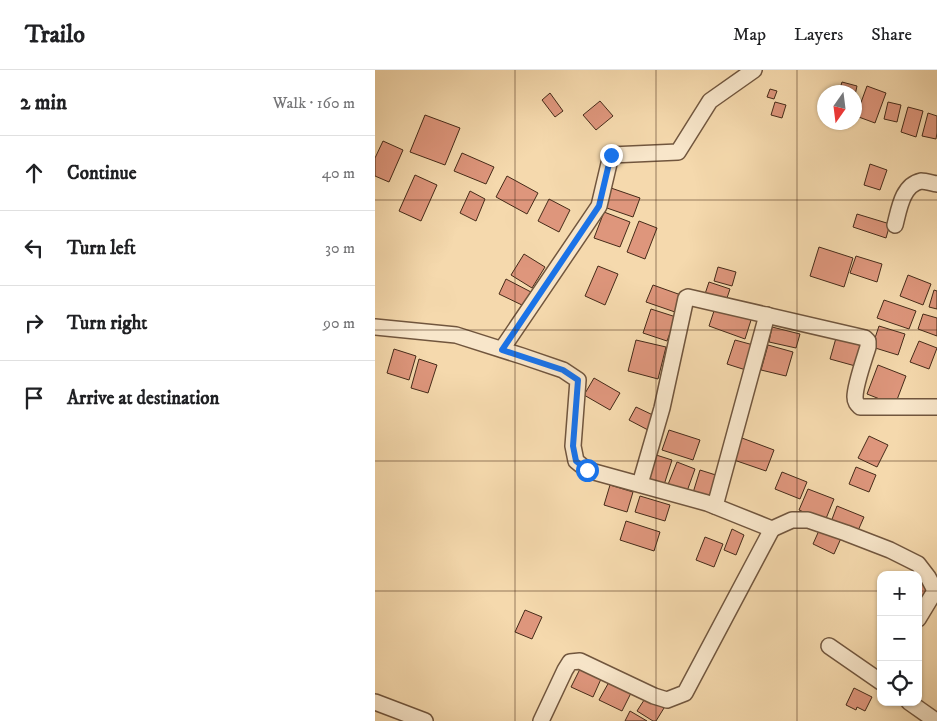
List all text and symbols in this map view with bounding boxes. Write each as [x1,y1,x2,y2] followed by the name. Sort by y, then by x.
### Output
[25,20,85,50] text: Trailo
[733,24,766,46] text: Map
[794,24,843,46] text: Layers
[871,24,912,46] text: Share
[817,85,862,130] north arrow
[20,90,67,116] text: 2 min
[273,93,355,113] text: Walk · 160 m
[600,144,623,167] route end
[20,159,48,187] icon: ahead
[67,162,137,185] text: Continue
[322,163,355,183] text: 40 m
[20,234,48,262] icon: left
[67,237,136,260] text: Turn left
[325,238,355,258] text: 30 m
[20,309,48,337] icon: right
[67,312,147,335] text: Turn right
[323,313,355,333] text: 90 m
[20,384,48,412] icon: arrive
[67,387,219,410] text: Arrive at destination
[576,459,599,482] route start
[877,571,922,706] map controls
[877,571,922,616] button: +
[877,616,922,661] button: −
[877,661,922,706] button: locate

